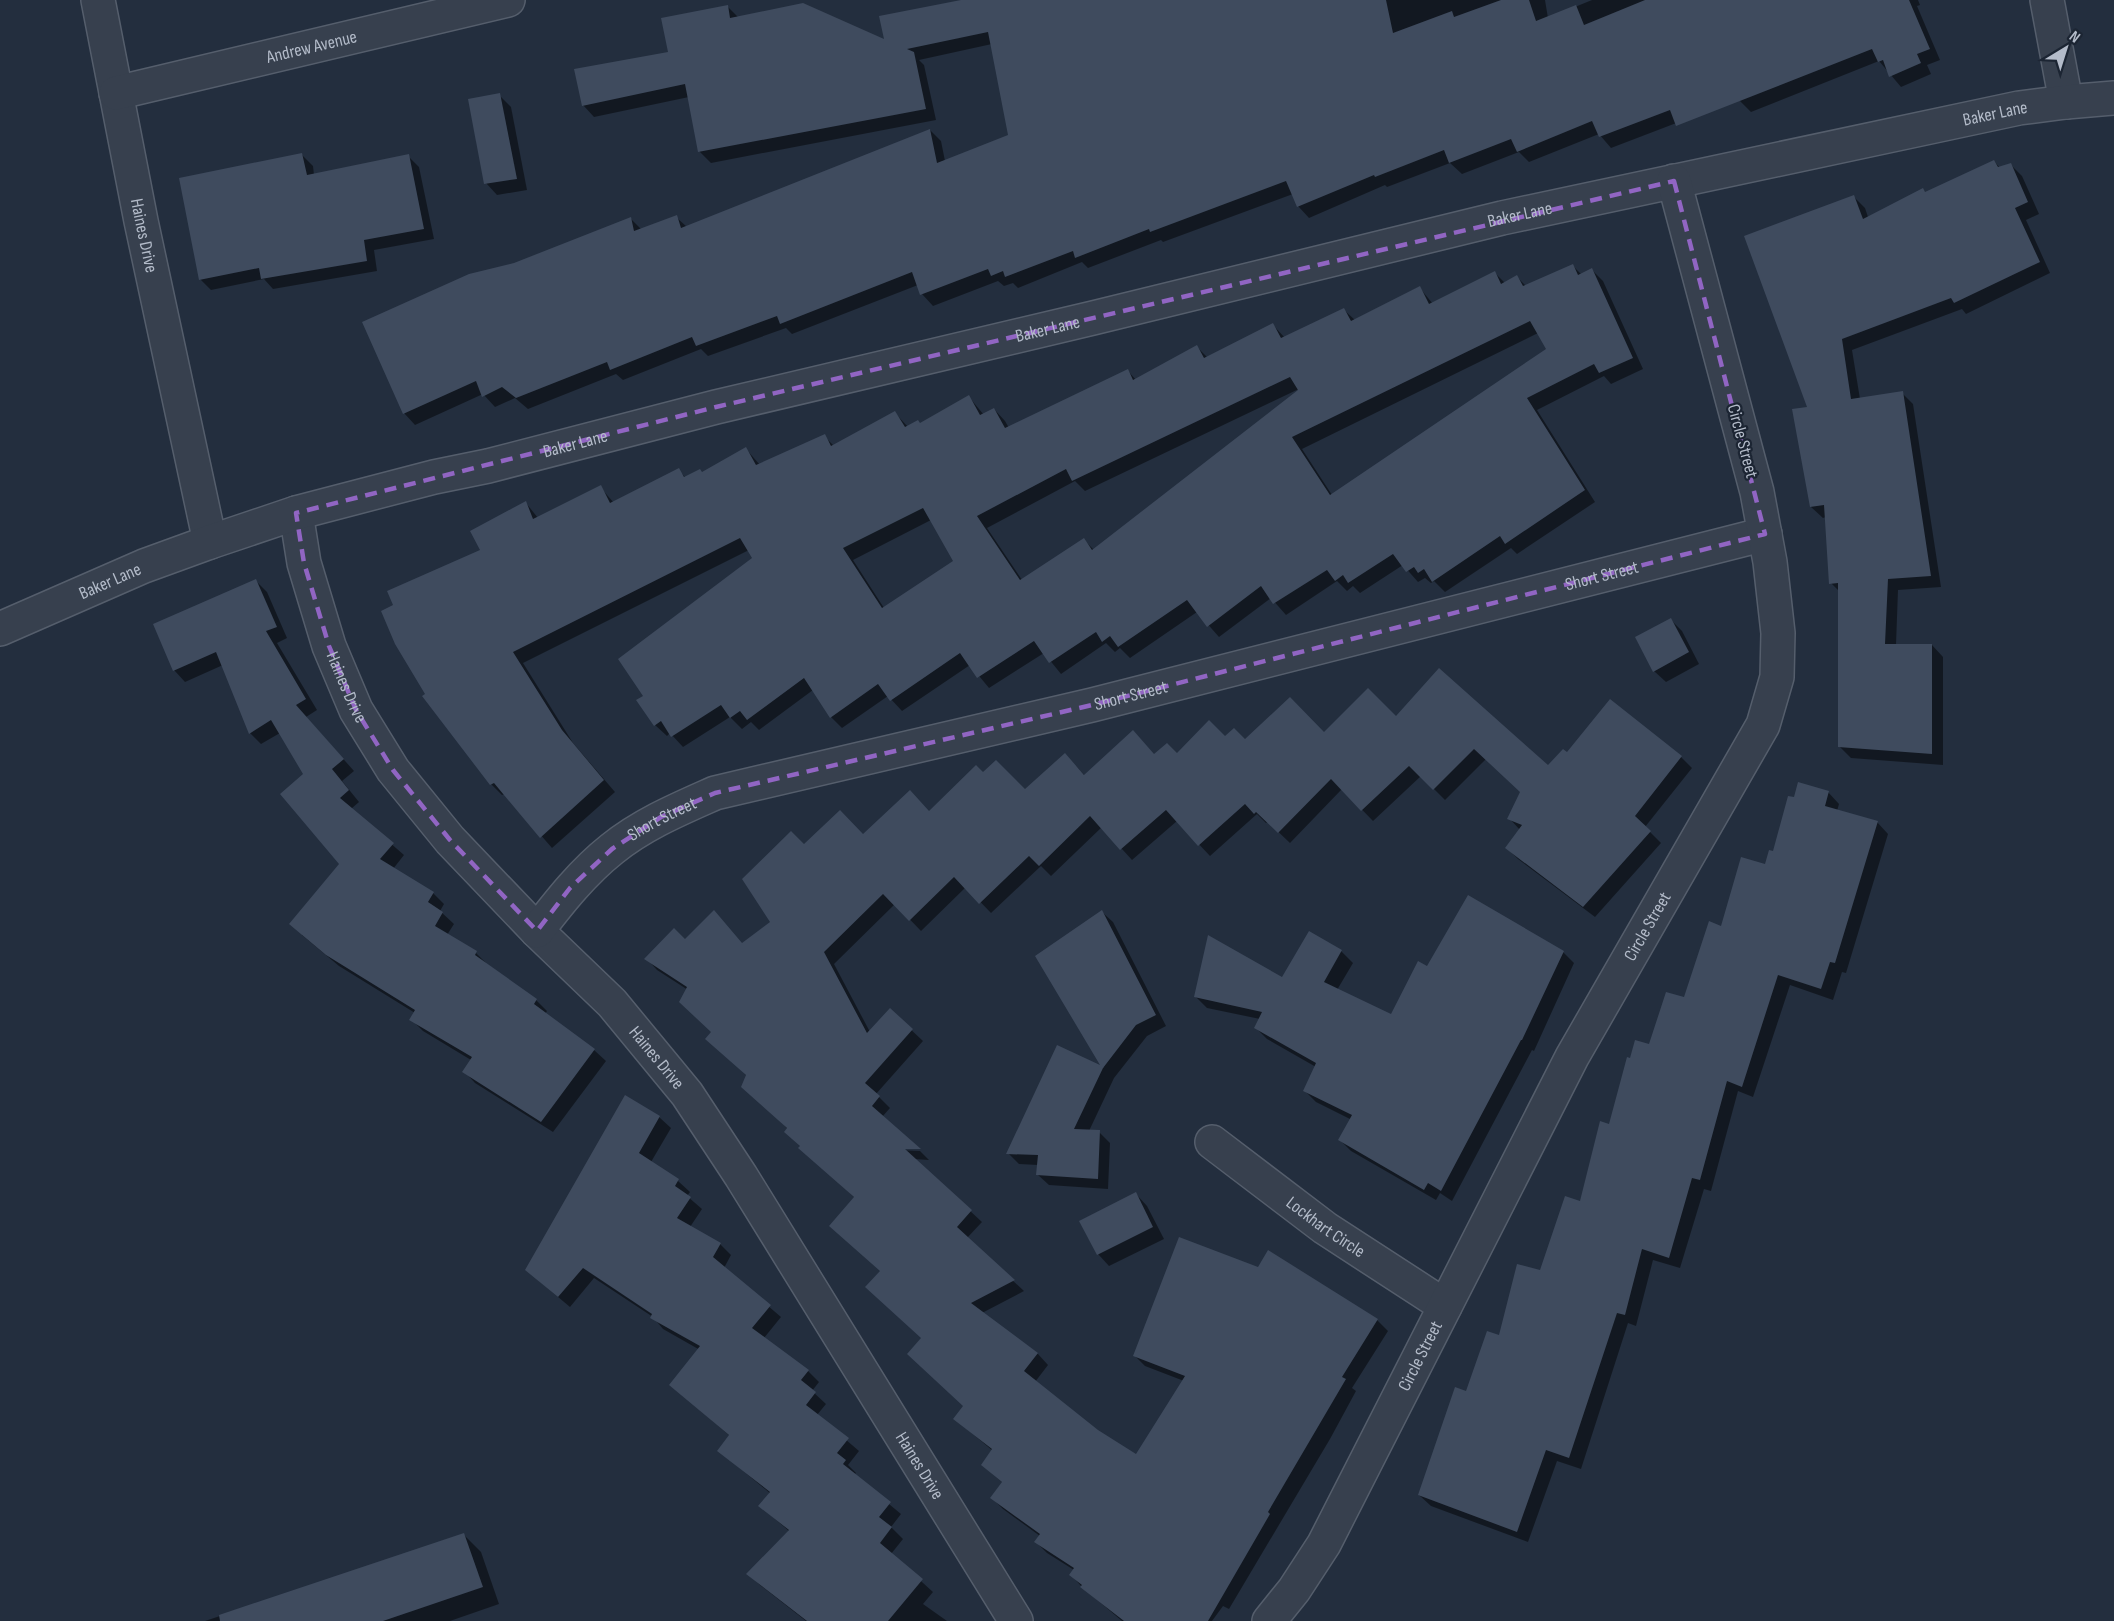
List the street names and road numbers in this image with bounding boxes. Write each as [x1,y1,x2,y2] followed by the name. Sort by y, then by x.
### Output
[263,26,359,68] street label: Andrew Avenue
[1961,97,2029,131] street label: Baker Lane
[126,197,162,275] street label: Haines Drive
[1485,198,1554,232] street label: Baker Lane
[1013,311,1082,347] street label: Baker Lane
[1723,402,1763,481] street label: Circle Street
[541,426,610,462] street label: Baker Lane
[1563,556,1641,595] street label: Short Street
[76,559,144,604] street label: Baker Lane
[322,649,371,727] street label: Haines Drive
[1092,676,1170,715] street label: Short Street
[624,792,700,846] street label: Short Street
[1620,888,1676,965] street label: Circle Street
[624,1022,689,1093] street label: Haines Drive
[1282,1192,1369,1262] street label: Lockhart Circle
[1394,1317,1447,1394] street label: Circle Street
[891,1428,948,1503] street label: Haines Drive

